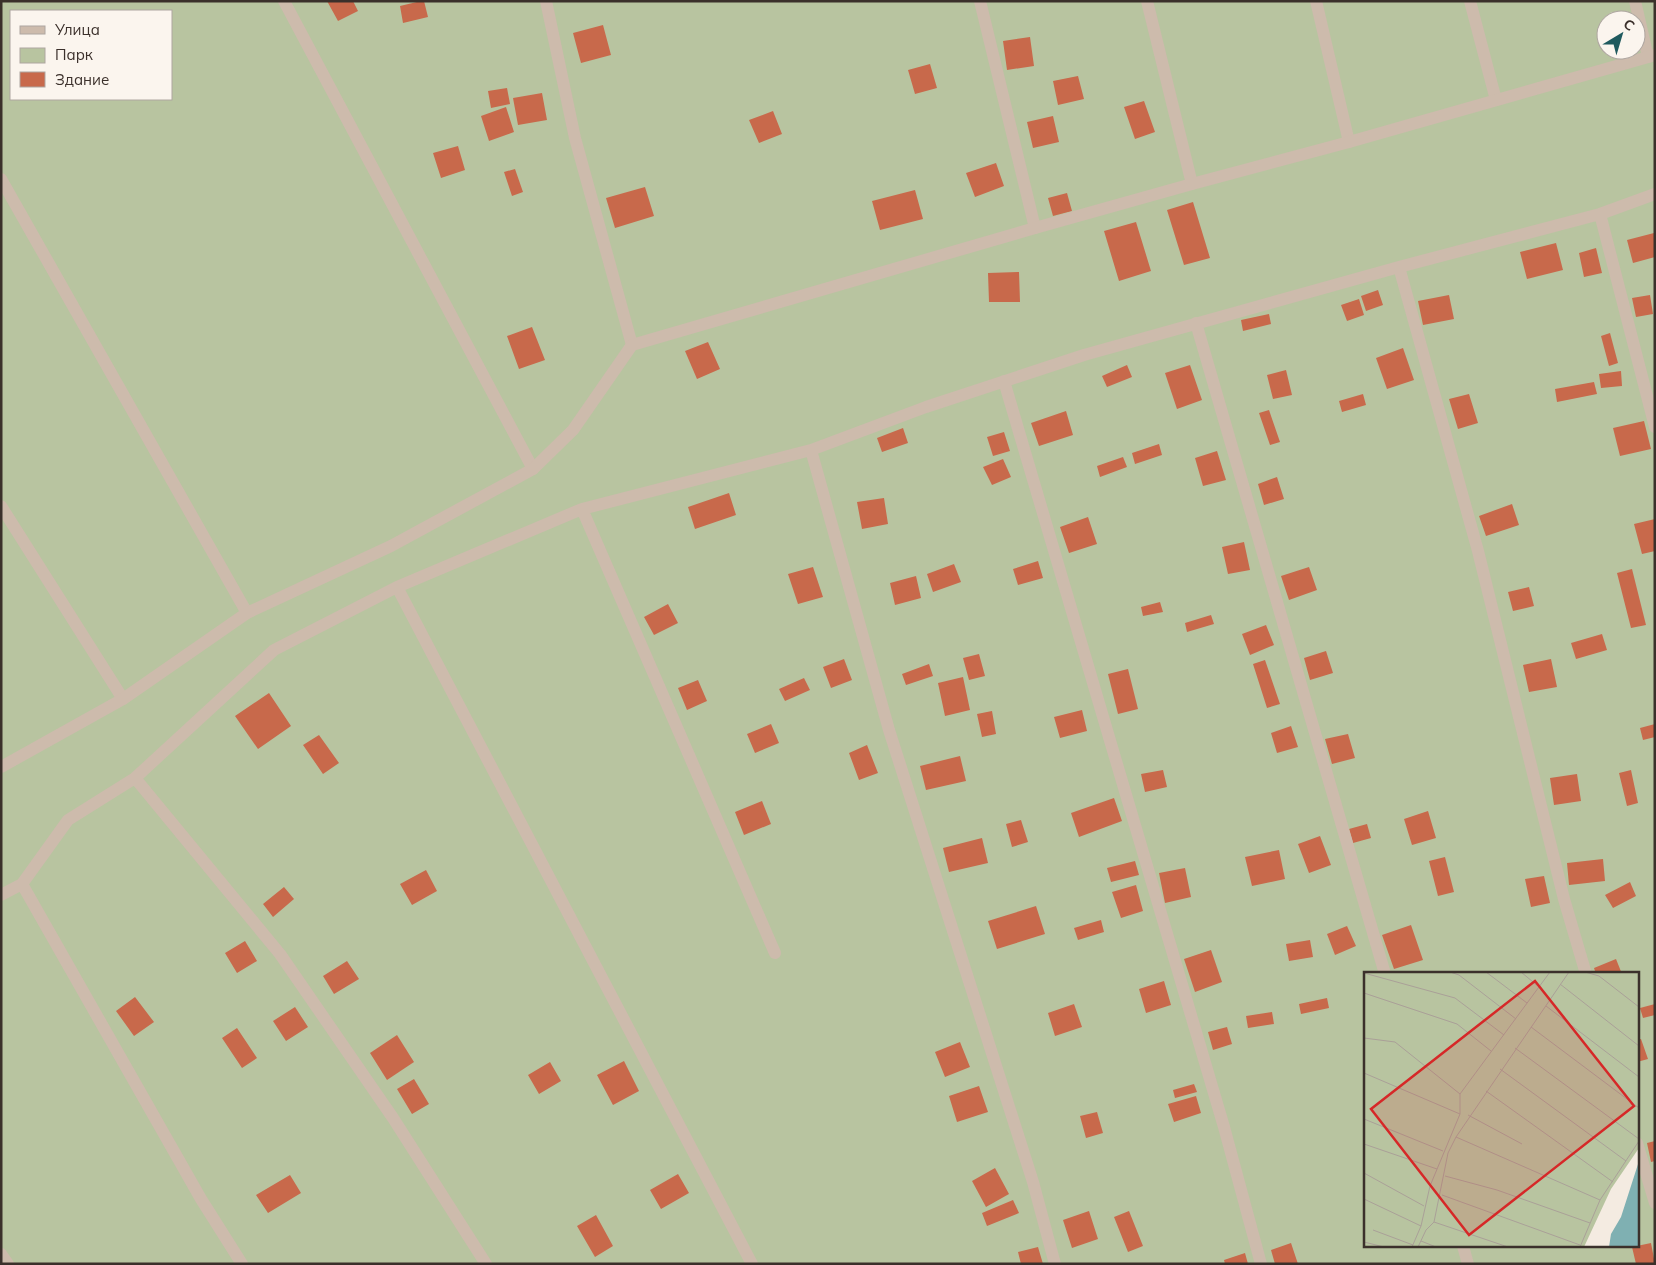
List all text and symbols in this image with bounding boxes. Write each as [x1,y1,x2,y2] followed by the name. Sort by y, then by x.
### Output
[10,10,172,100] legend
[1596,10,1646,60] north arrow
[1620,15,1638,35] text: С
[54,20,100,39] text: Улица
[55,45,94,64] text: Парк
[55,70,109,89] text: Здание
[1364,972,1638,1248] inset map

